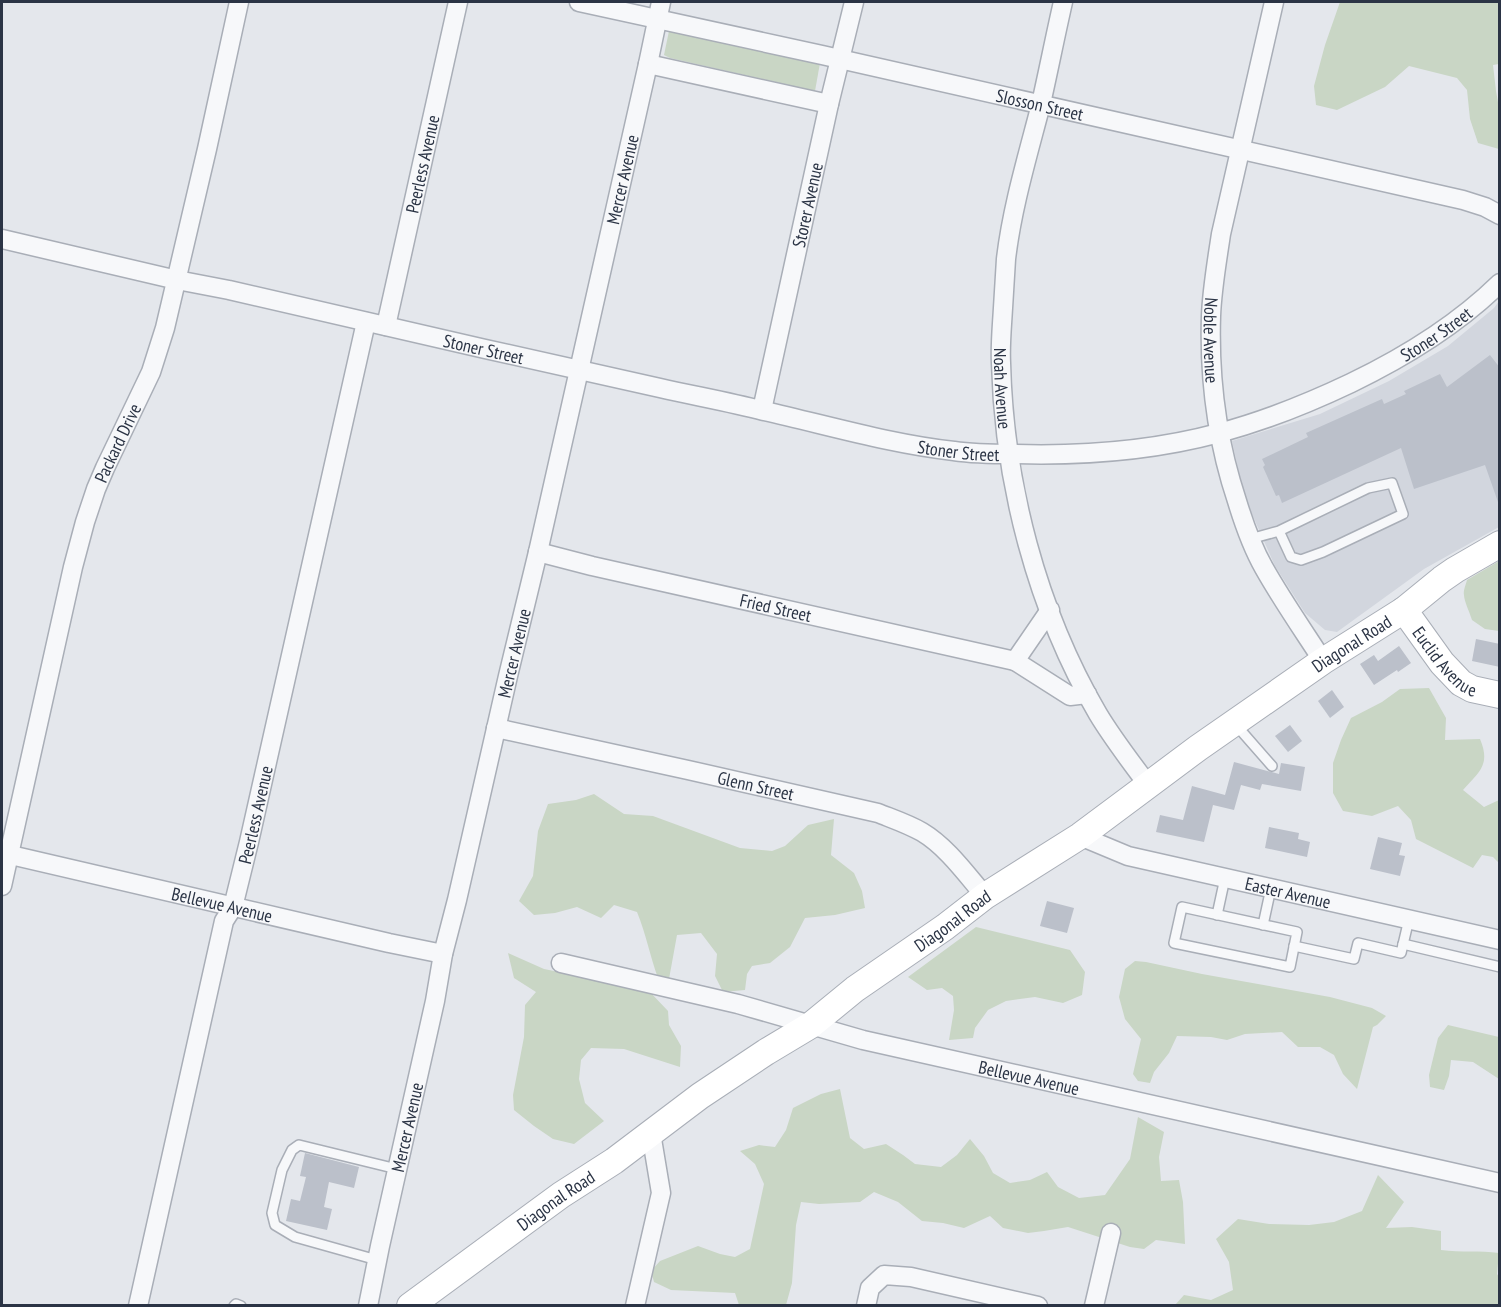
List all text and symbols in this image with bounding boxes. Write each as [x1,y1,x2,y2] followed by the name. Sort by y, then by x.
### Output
[994,83,1086,125] street label: Slosson Street
[400,113,444,215] street label: Peerless Avenue
[601,132,643,226] street label: Mercer Avenue
[786,160,827,250] street label: Storer Avenue
[1199,297,1224,384] street label: Noble Avenue
[1396,301,1476,366] street label: Stoner Street
[441,328,526,369] street label: Stoner Street
[989,348,1017,430] street label: Noah Avenue
[89,400,146,486] street label: Packard Drive
[916,435,999,465] street label: Stoner Street
[738,588,814,626] street label: Fried Street
[492,606,535,700] street label: Mercer Avenue
[1307,609,1395,677] street label: Diagonal Road
[1408,622,1478,701] street label: Euclid Avenue
[233,763,277,866] street label: Peerless Avenue
[715,766,796,805] street label: Glenn Street
[1243,871,1333,913] street label: Easter Avenue
[170,881,275,927] street label: Bellevue Avenue
[910,884,995,956] street label: Diagonal Road
[977,1055,1082,1100] street label: Bellevue Avenue
[385,1080,428,1174] street label: Mercer Avenue
[512,1165,599,1235] street label: Diagonal Road

